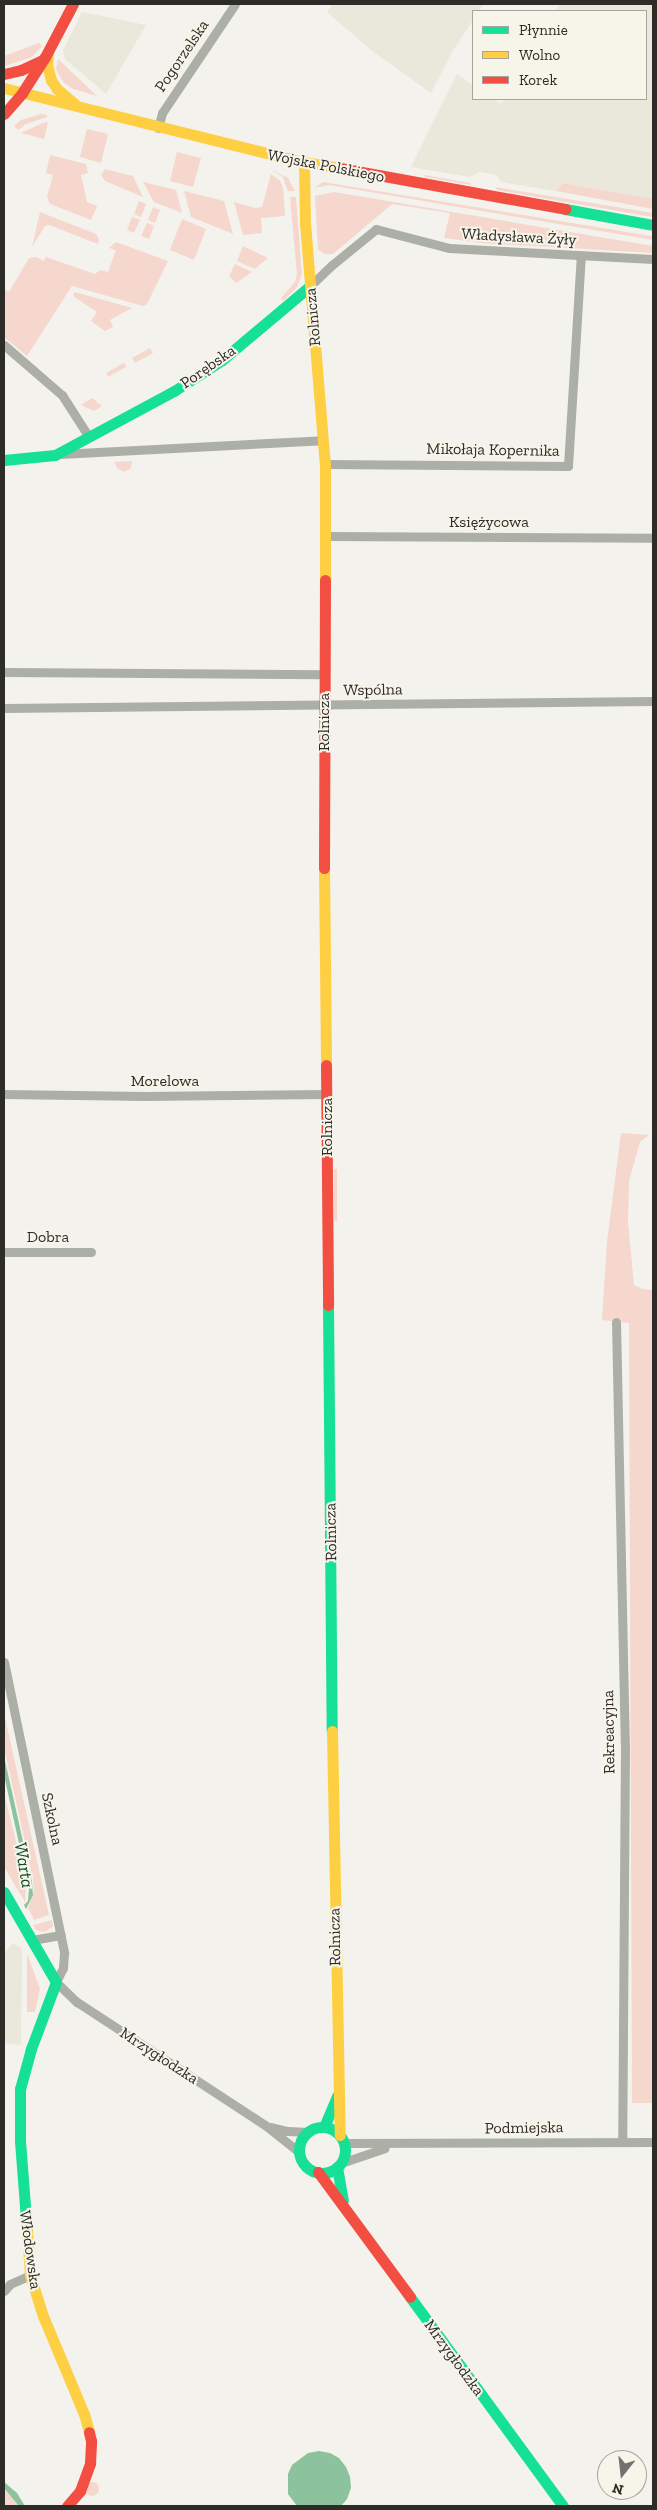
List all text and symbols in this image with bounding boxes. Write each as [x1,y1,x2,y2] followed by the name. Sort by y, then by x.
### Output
[472,10,647,100] legend
[151,16,213,96] street label: Pogorzelska
[519,21,568,39] text: Płynnie
[519,46,560,64] text: Wolno
[519,71,557,89] text: Korek
[266,145,386,187] street label: Wojska Polskiego
[461,224,577,250] street label: Władysława Żyły
[301,287,325,347] street label: Rolnicza
[177,341,239,393] street label: Porębska
[426,439,560,461] street label: Mikołaja Kopernika
[449,512,529,532] street label: Księżycowa
[343,680,403,700] street label: Wspólna
[314,693,334,751] street label: Rolnicza
[131,1071,199,1091] street label: Morelowa
[317,1098,337,1156] street label: Rolnicza
[27,1227,69,1247] street label: Dobra
[321,1503,341,1561] street label: Rolnicza
[599,1690,619,1774] street label: Rekreacyjna
[37,1791,67,1847] street label: Szkolna
[9,1840,39,1890] water label: Warta
[325,1908,345,1966] street label: Rolnicza
[116,2024,202,2088] street label: Mrzygłodzka
[484,2118,564,2138] street label: Podmiejska
[15,2209,45,2291] street label: Włodowska
[420,2316,488,2400] street label: Mrzygłodzka
[597,2450,647,2500] north arrow
[611,2479,625,2499] text: N

